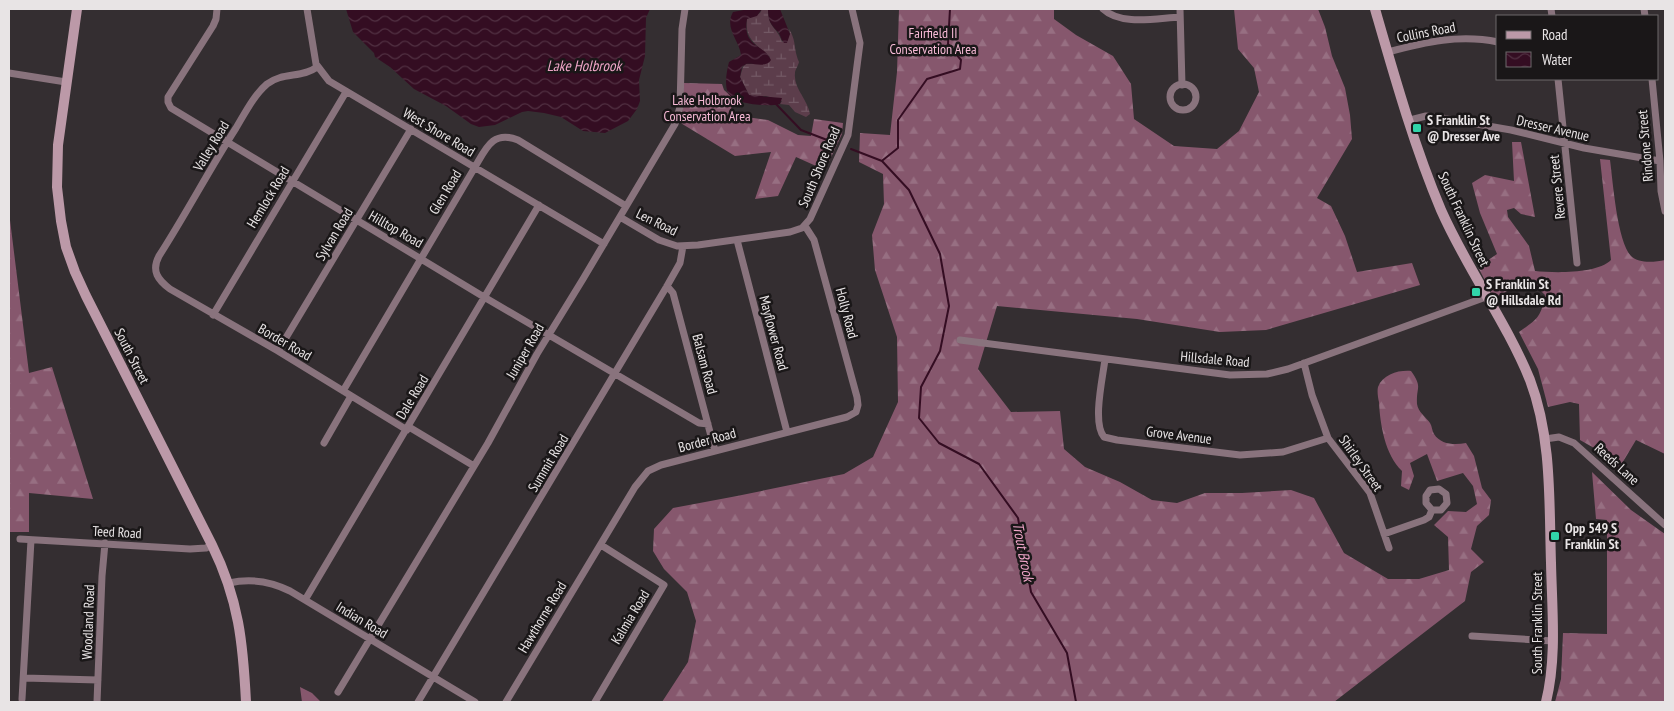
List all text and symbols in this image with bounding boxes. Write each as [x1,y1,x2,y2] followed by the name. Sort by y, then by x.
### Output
[1496,15,1659,80] legend
[1395,18,1457,46] street label: Collins Road
[889,24,977,58] park label: Fairfield II Conservation Area
[1542,25,1568,44] text: Road
[1542,50,1573,69] text: Water
[547,56,623,75] water label: Lake Holbrook
[663,91,751,125] park label: Lake Holbrook Conservation Area
[400,103,478,161] street label: West Shore Road
[1633,109,1657,183] street label: Rindone Street
[1427,111,1500,145] place label: S Franklin St @ Dresser Ave
[1515,111,1591,145] street label: Dresser Avenue
[189,118,233,175] street label: Valley Road
[1411,122,1423,134] marker: S Franklin St @ Dresser Ave
[794,124,844,210] street label: South Shore Road
[1545,154,1569,220] street label: Revere Street
[243,163,293,231] street label: Hemlock Road
[425,166,465,218] street label: Glen Road
[1434,169,1494,269] street label: South Franklin Street
[311,204,357,264] street label: Sylvan Road
[633,204,681,240] street label: Len Road
[366,206,426,252] street label: Hilltop Road
[1486,275,1561,309] place label: S Franklin St @ Hillsdale Rd
[832,286,862,340] street label: Holly Road
[1470,286,1482,298] marker: S Franklin St @ Hillsdale Rd
[755,294,793,372] street label: Mayflower Road
[255,319,315,365] street label: Border Road
[501,320,548,383] street label: Juniper Road
[110,325,154,387] street label: South Street
[688,332,722,396] street label: Balsam Road
[1180,347,1250,371] street label: Hillsdale Road
[392,371,432,423] street label: Dale Road
[1145,422,1213,448] street label: Grove Avenue
[676,424,738,456] street label: Border Road
[524,431,572,495] street label: Summit Road
[1335,431,1387,495] street label: Shirley Street
[1591,439,1643,489] street label: Reeds Lane
[1565,519,1619,553] place label: Opp 549 S Franklin St
[1008,521,1039,585] water label: Trout Brook
[92,522,142,542] street label: Teed Road
[1549,530,1561,542] marker: Opp 549 S Franklin St
[1528,572,1546,674] street label: South Franklin Street
[514,578,570,656] street label: Hawthorne Road
[78,584,98,660] street label: Woodland Road
[607,587,653,647] street label: Kalmia Road
[333,598,391,642] street label: Indian Road

